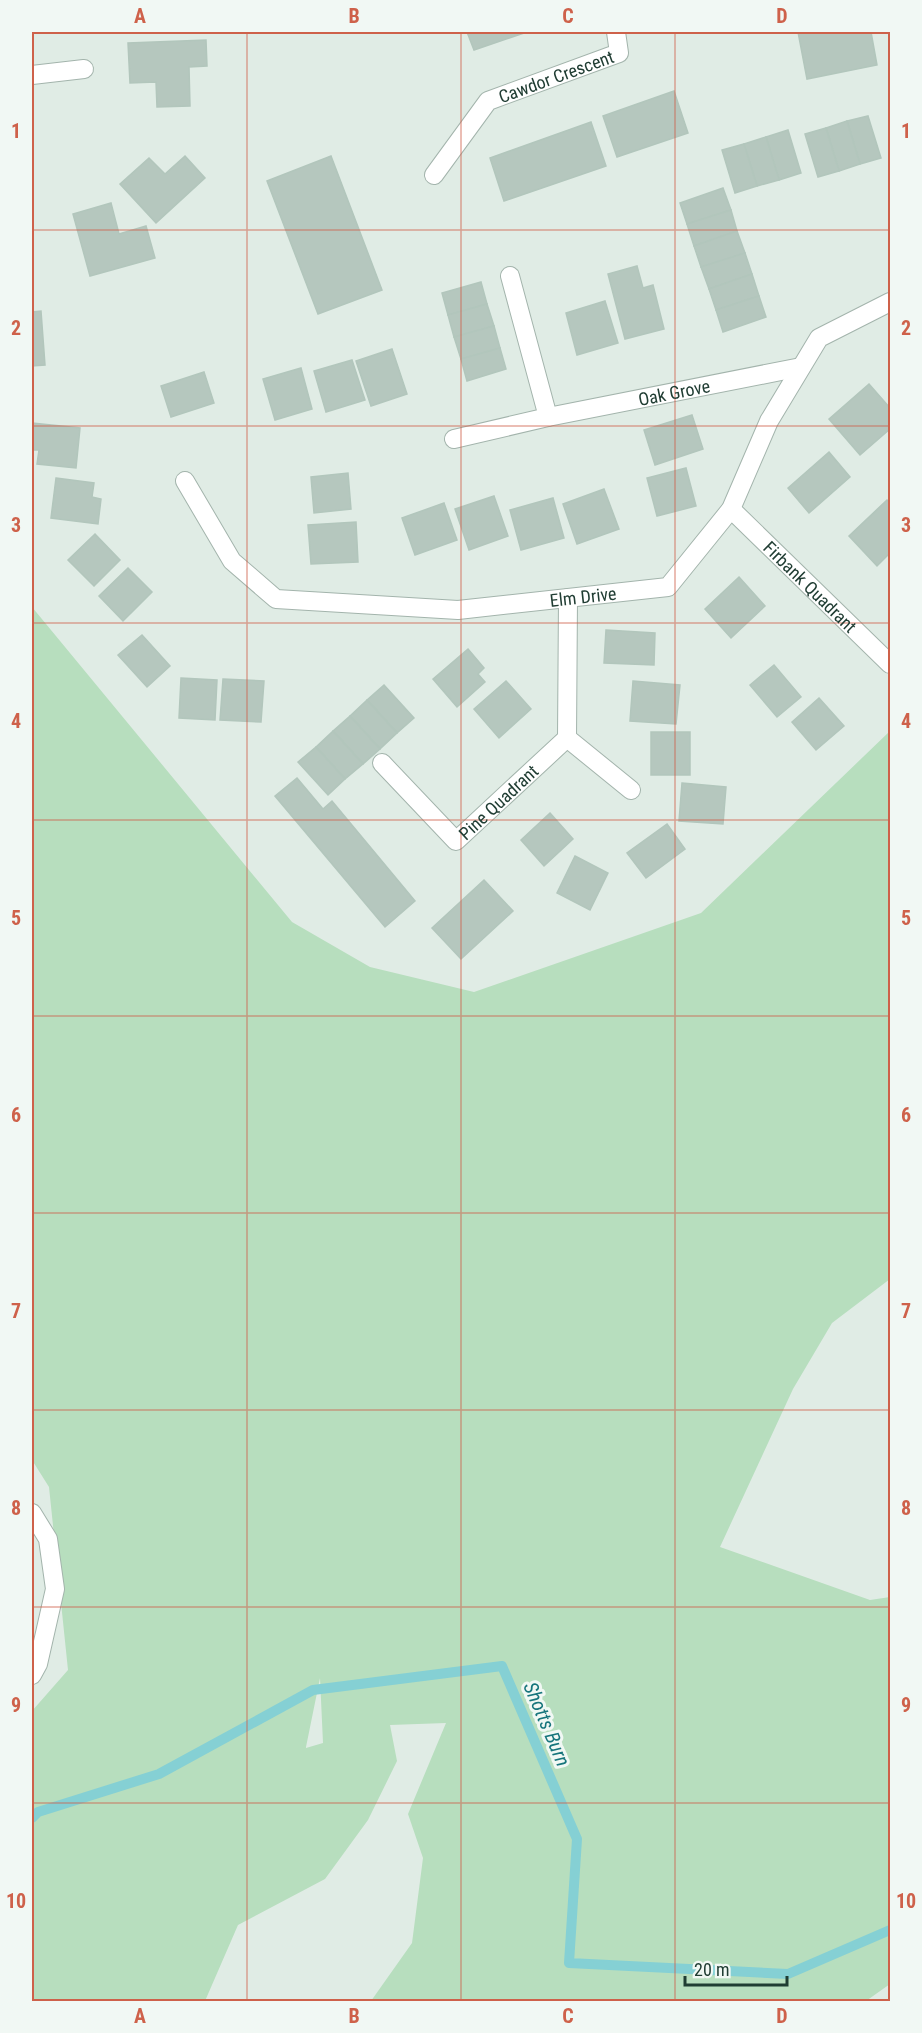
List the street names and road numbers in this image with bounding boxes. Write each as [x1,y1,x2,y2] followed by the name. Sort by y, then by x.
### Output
[495,45,616,107] street label: Cawdor Crescent
[636,375,712,409] street label: Oak Grove
[760,536,861,636] street label: Firbank Quadrant
[549,582,617,610] street label: Elm Drive
[454,760,542,844] street label: Pine Quadrant

